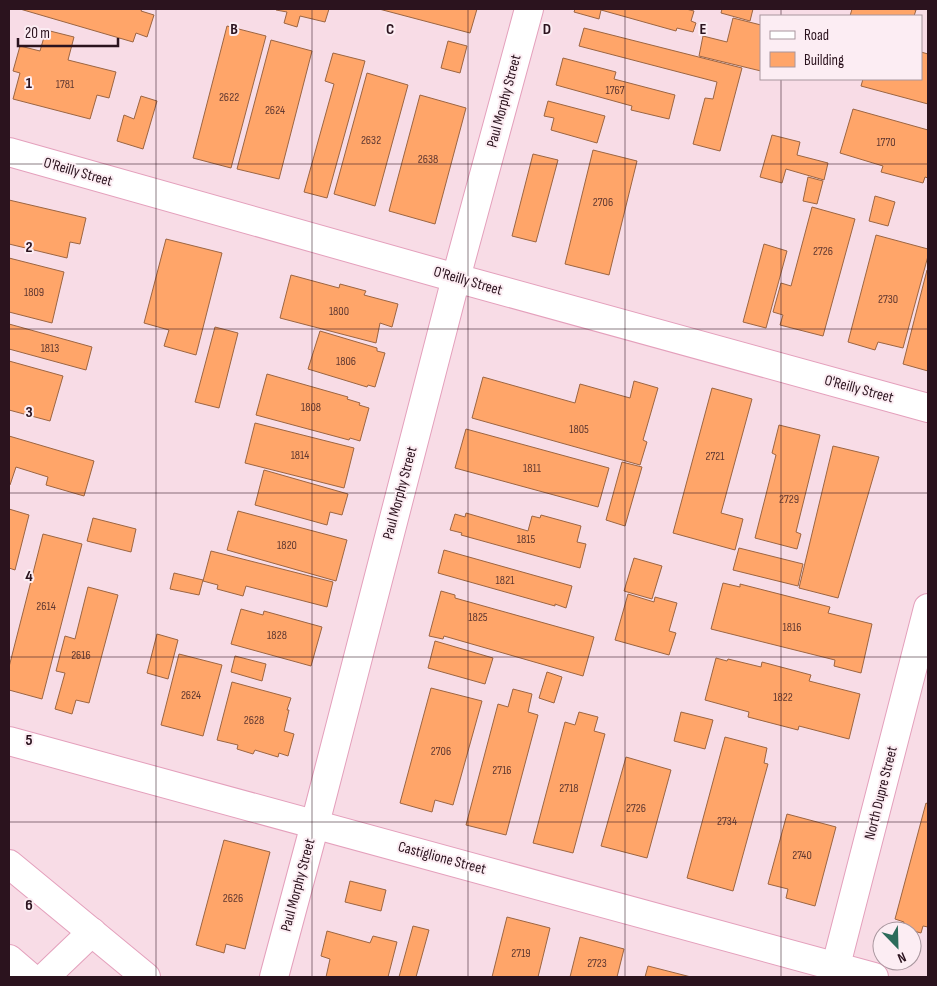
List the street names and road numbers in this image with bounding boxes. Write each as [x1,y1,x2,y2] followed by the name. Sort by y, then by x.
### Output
[483,52,526,149] street label: Paul Morphy Street
[41,153,115,191] street label: O'Reilly Street
[431,262,505,300] street label: O'Reilly Street
[822,371,896,407] street label: O'Reilly Street
[379,444,422,541] street label: Paul Morphy Street
[860,744,902,842] street label: North Dupre Street
[277,836,320,933] street label: Paul Morphy Street
[396,837,488,879] street label: Castiglione Street

